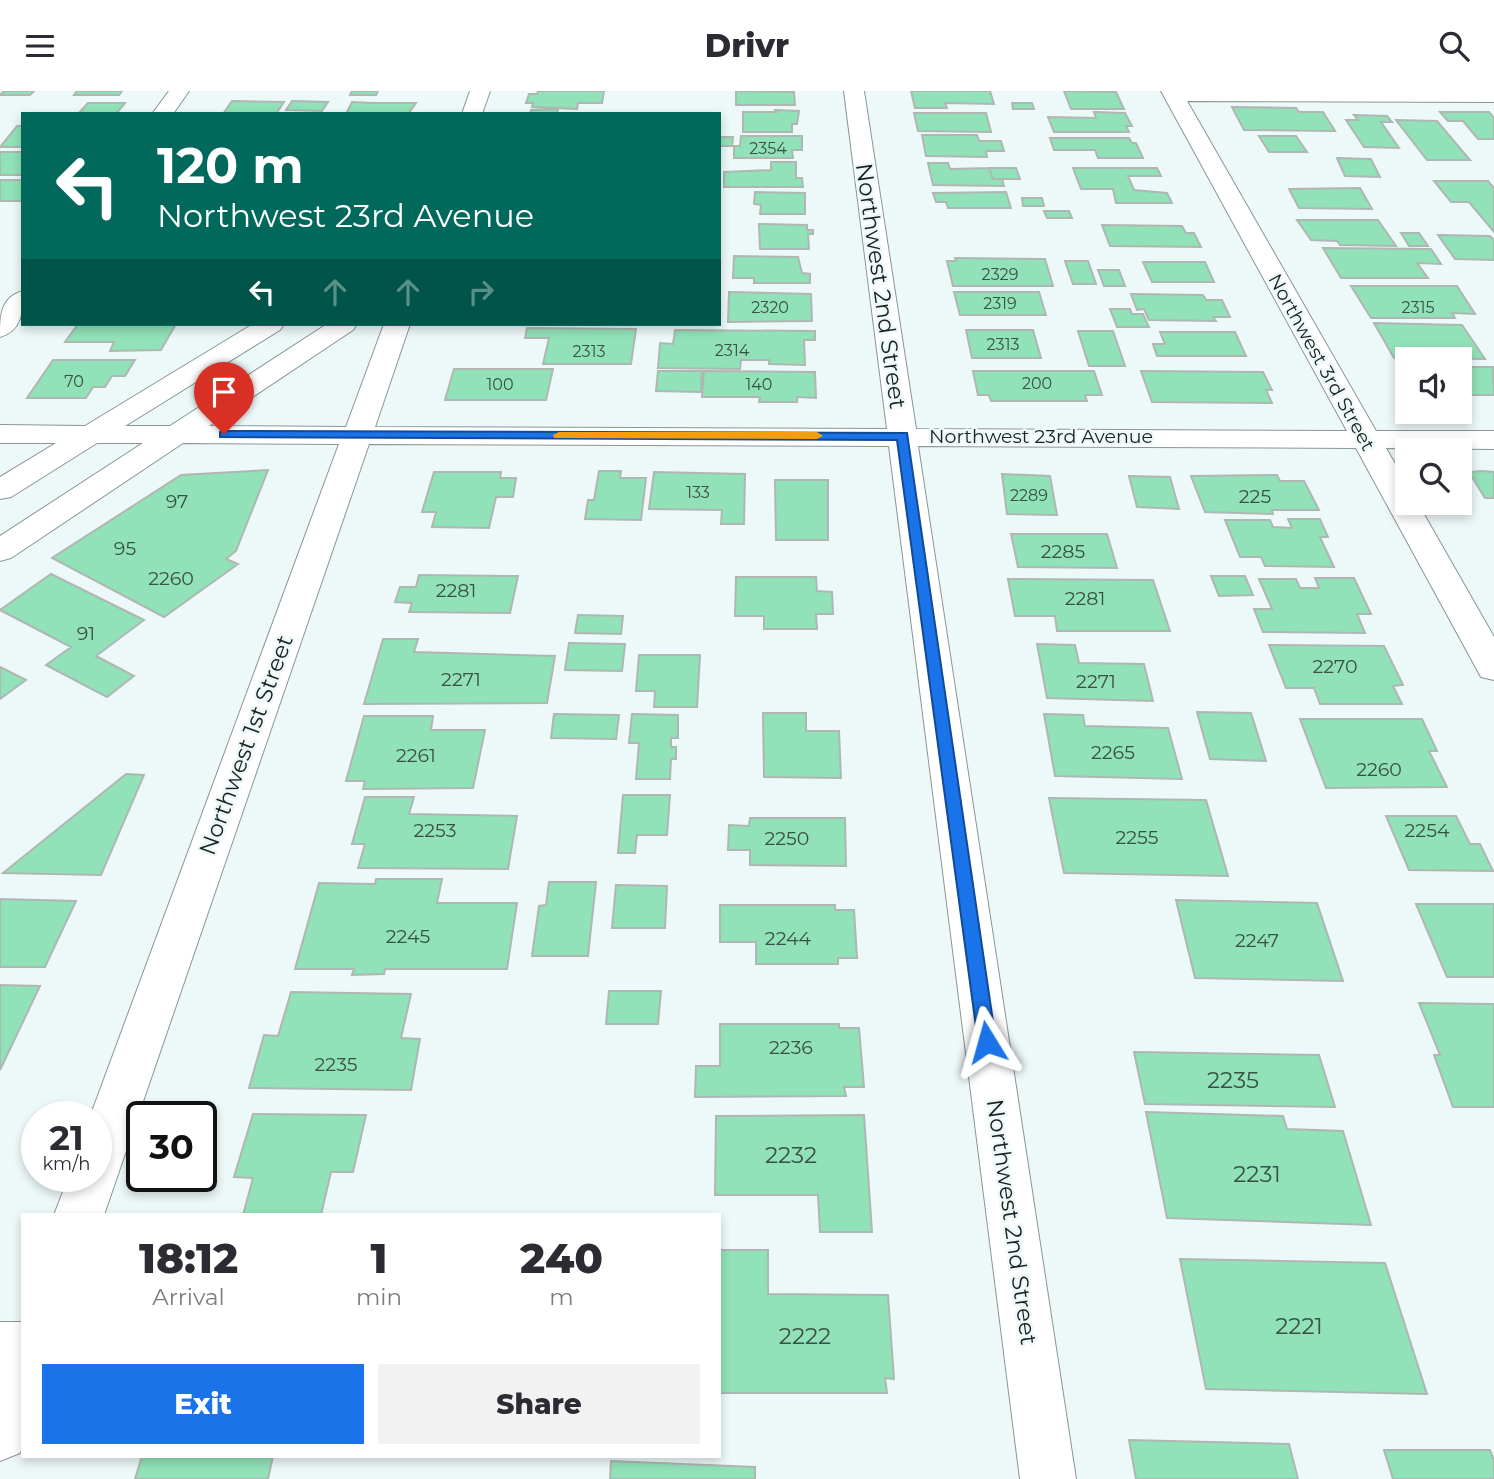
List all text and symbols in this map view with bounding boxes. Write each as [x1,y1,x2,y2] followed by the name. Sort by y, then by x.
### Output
[705,26,789,65] text: Drivr
[21,27,59,65] icon: menu
[1435,27,1473,65] icon: search
[157,136,304,195] text: 120 m
[749,139,787,158] house number: 2354
[42,140,133,231] icon: left
[850,162,912,410] street label: Northwest 2nd Street
[157,196,534,235] text: Northwest 23rd Avenue
[982,265,1018,284] house number: 2329
[1263,270,1380,455] street label: Northwest 3rd Street
[243,273,281,311] icon: left
[316,273,354,311] icon: ahead
[389,273,427,311] icon: ahead
[462,273,500,311] icon: right
[983,294,1017,313] house number: 2319
[751,298,789,317] house number: 2320
[1402,298,1434,317] house number: 2315
[987,335,1019,354] house number: 2313
[715,341,750,360] house number: 2314
[573,342,605,361] house number: 2313
[1395,347,1472,515] map controls
[1395,347,1472,424] button: sound
[194,362,254,434] pin
[64,372,84,391] house number: 70
[205,373,243,411] icon: arrive
[1022,374,1052,393] house number: 200
[487,375,513,394] house number: 100
[746,375,772,394] house number: 140
[929,425,1153,448] street label: Northwest 23rd Avenue
[1395,438,1472,515] button: search
[686,483,710,502] house number: 133
[1239,485,1271,508] house number: 225
[1010,486,1048,505] house number: 2289
[166,490,188,513] house number: 97
[114,537,136,560] house number: 95
[1041,540,1085,563] house number: 2285
[148,567,194,590] house number: 2260
[436,579,476,602] house number: 2281
[1065,587,1105,610] house number: 2281
[77,622,95,645] house number: 91
[193,631,299,859] street label: Northwest 1st Street
[1313,655,1357,678] house number: 2270
[441,668,481,691] house number: 2271
[1076,670,1116,693] house number: 2271
[1091,741,1135,764] house number: 2265
[396,744,436,767] house number: 2261
[1356,758,1402,781] house number: 2260
[414,819,456,842] house number: 2253
[1405,819,1450,842] house number: 2254
[1116,826,1159,849] house number: 2255
[765,827,809,850] house number: 2250
[386,925,430,948] house number: 2245
[765,927,812,950] house number: 2244
[1235,929,1279,952] house number: 2247
[950,1005,1024,1079] position arrow
[769,1036,813,1059] house number: 2236
[315,1053,358,1076] house number: 2235
[1207,1066,1259,1094] house number: 2235
[981,1098,1043,1346] street label: Northwest 2nd Street
[126,1101,217,1192] speed limit sign: 30
[49,1116,84,1159] text: 21
[765,1141,817,1169] house number: 2232
[42,1153,91,1175] text: km/h
[1233,1160,1281,1188] house number: 2231
[139,1232,238,1284] text: 18:12
[371,1232,388,1284] text: 1
[520,1232,603,1284] text: 240
[152,1283,225,1311] text: Arrival
[356,1283,402,1311] text: min
[549,1283,574,1311] text: m
[1275,1312,1323,1340] house number: 2221
[779,1322,831,1350] house number: 2222
[42,1364,364,1444] button: Exit
[378,1364,700,1444] button: Share

